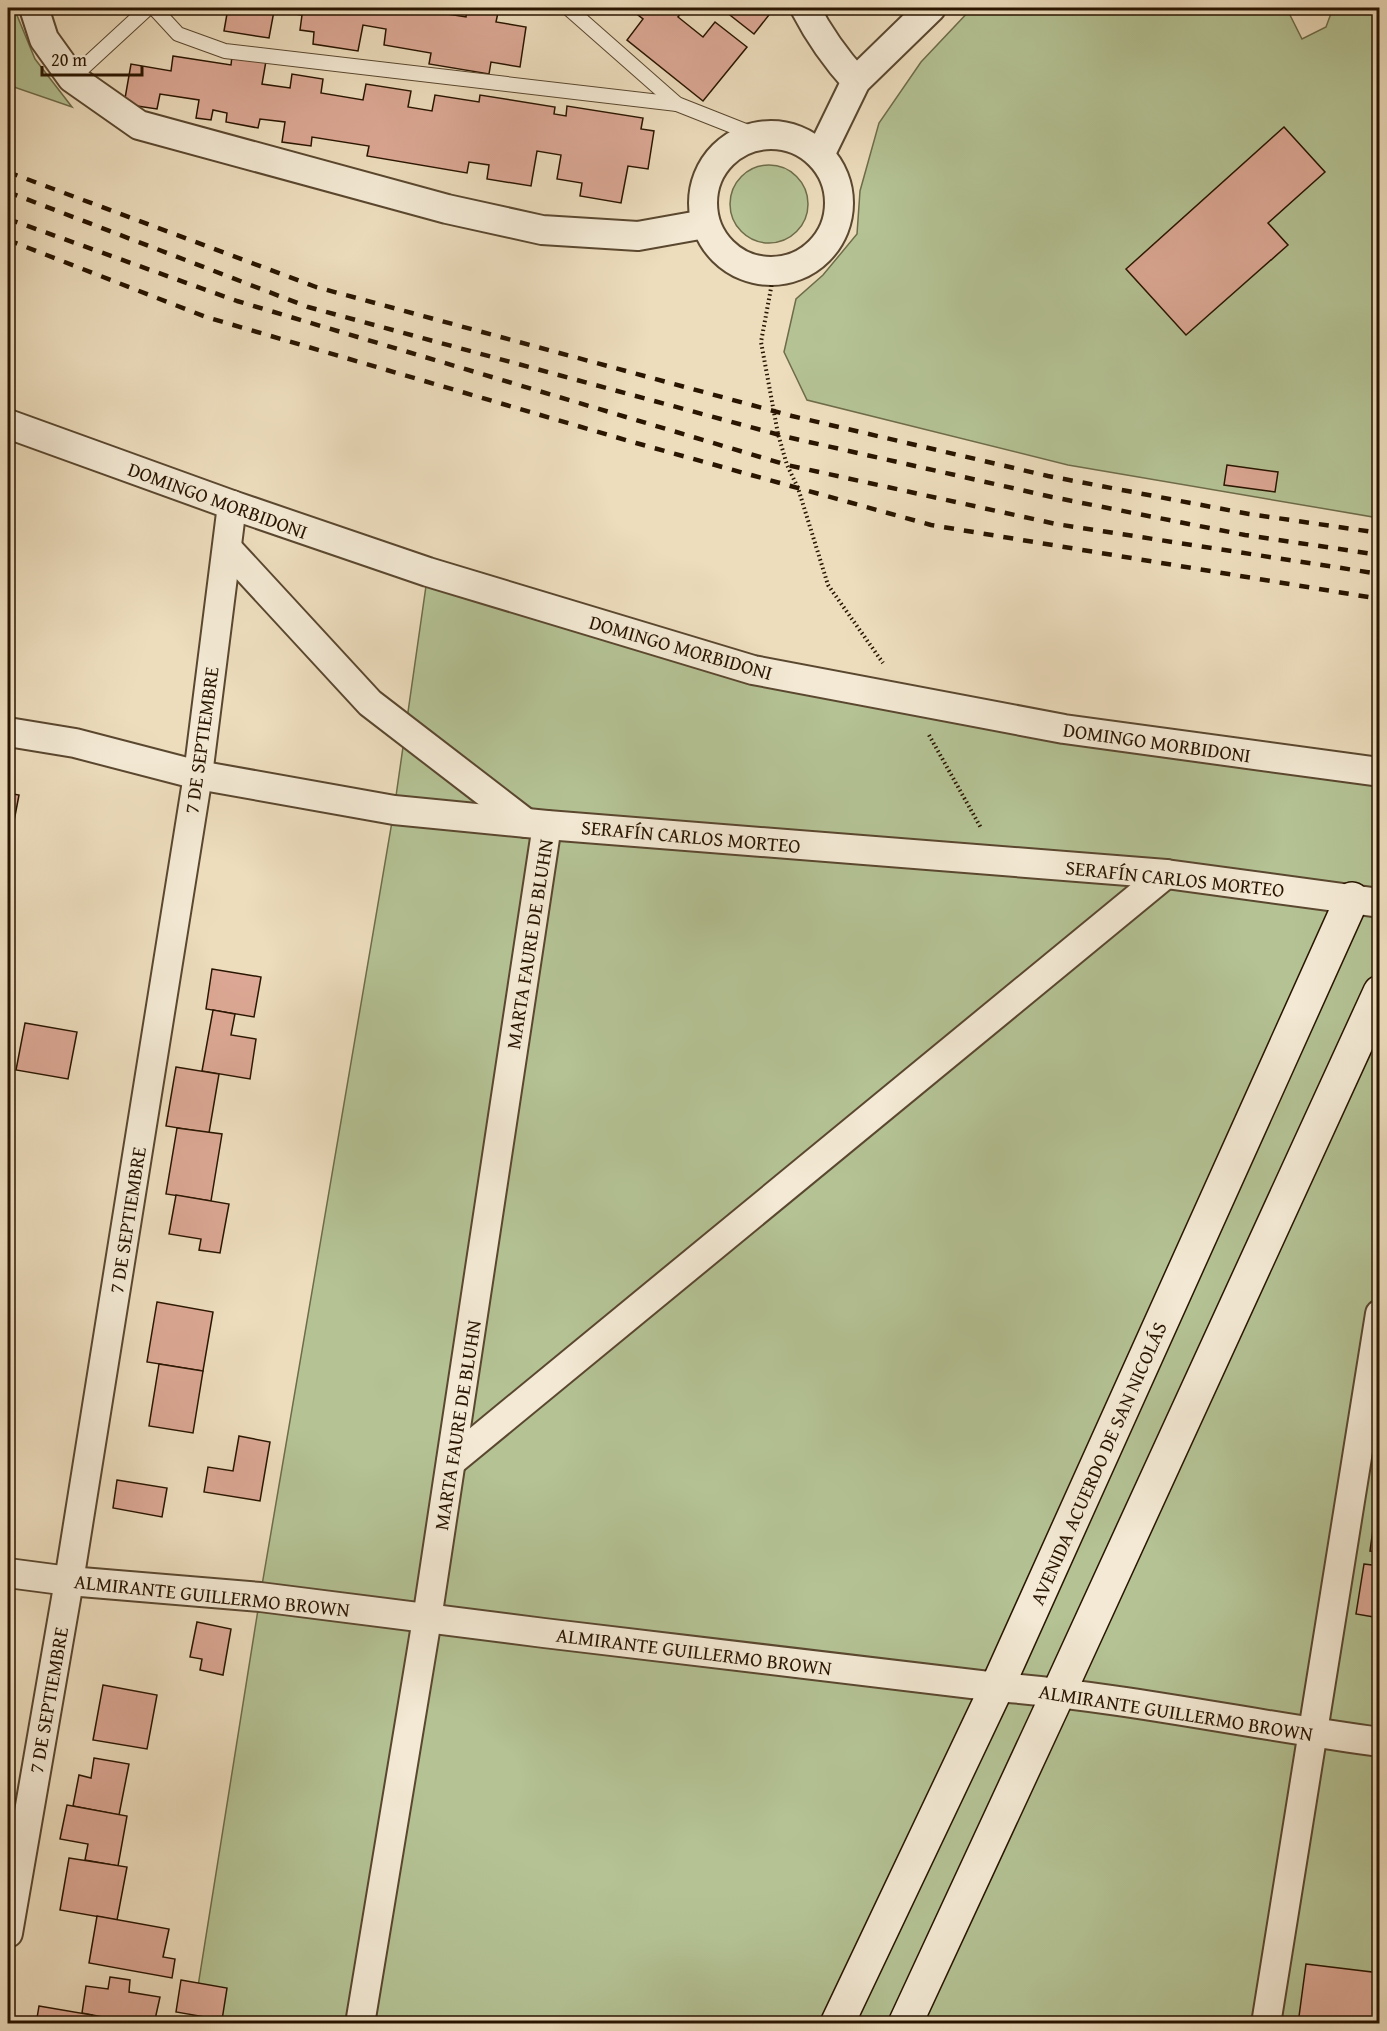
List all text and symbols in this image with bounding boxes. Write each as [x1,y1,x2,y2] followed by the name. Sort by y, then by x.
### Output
[42,39,142,77] scale bar
[51,46,87,73] text: 20 m
[124,454,312,546] street label: DOMINGO MORBIDONI
[586,607,776,687] street label: DOMINGO MORBIDONI
[176,665,226,815] street label: 7 DE SEPTIEMBRE
[1061,714,1253,770] street label: DOMINGO MORBIDONI
[580,812,802,860] street label: SERAFÍN CARLOS MORTEO
[498,837,560,1051] street label: MARTA FAURE DE BLUHN
[1064,852,1286,904] street label: SERAFÍN CARLOS MORTEO
[101,1145,153,1295] street label: 7 DE SEPTIEMBRE
[1022,1317,1174,1609] street label: AVENIDA ACUERDO DE SAN NICOLÁS
[426,1318,488,1532] street label: MARTA FAURE DE BLUHN
[73,1566,351,1624] street label: ALMIRANTE GUILLERMO BROWN
[555,1620,833,1682] street label: ALMIRANTE GUILLERMO BROWN
[21,1625,75,1775] street label: 7 DE SEPTIEMBRE
[1037,1676,1315,1748] street label: ALMIRANTE GUILLERMO BROWN

